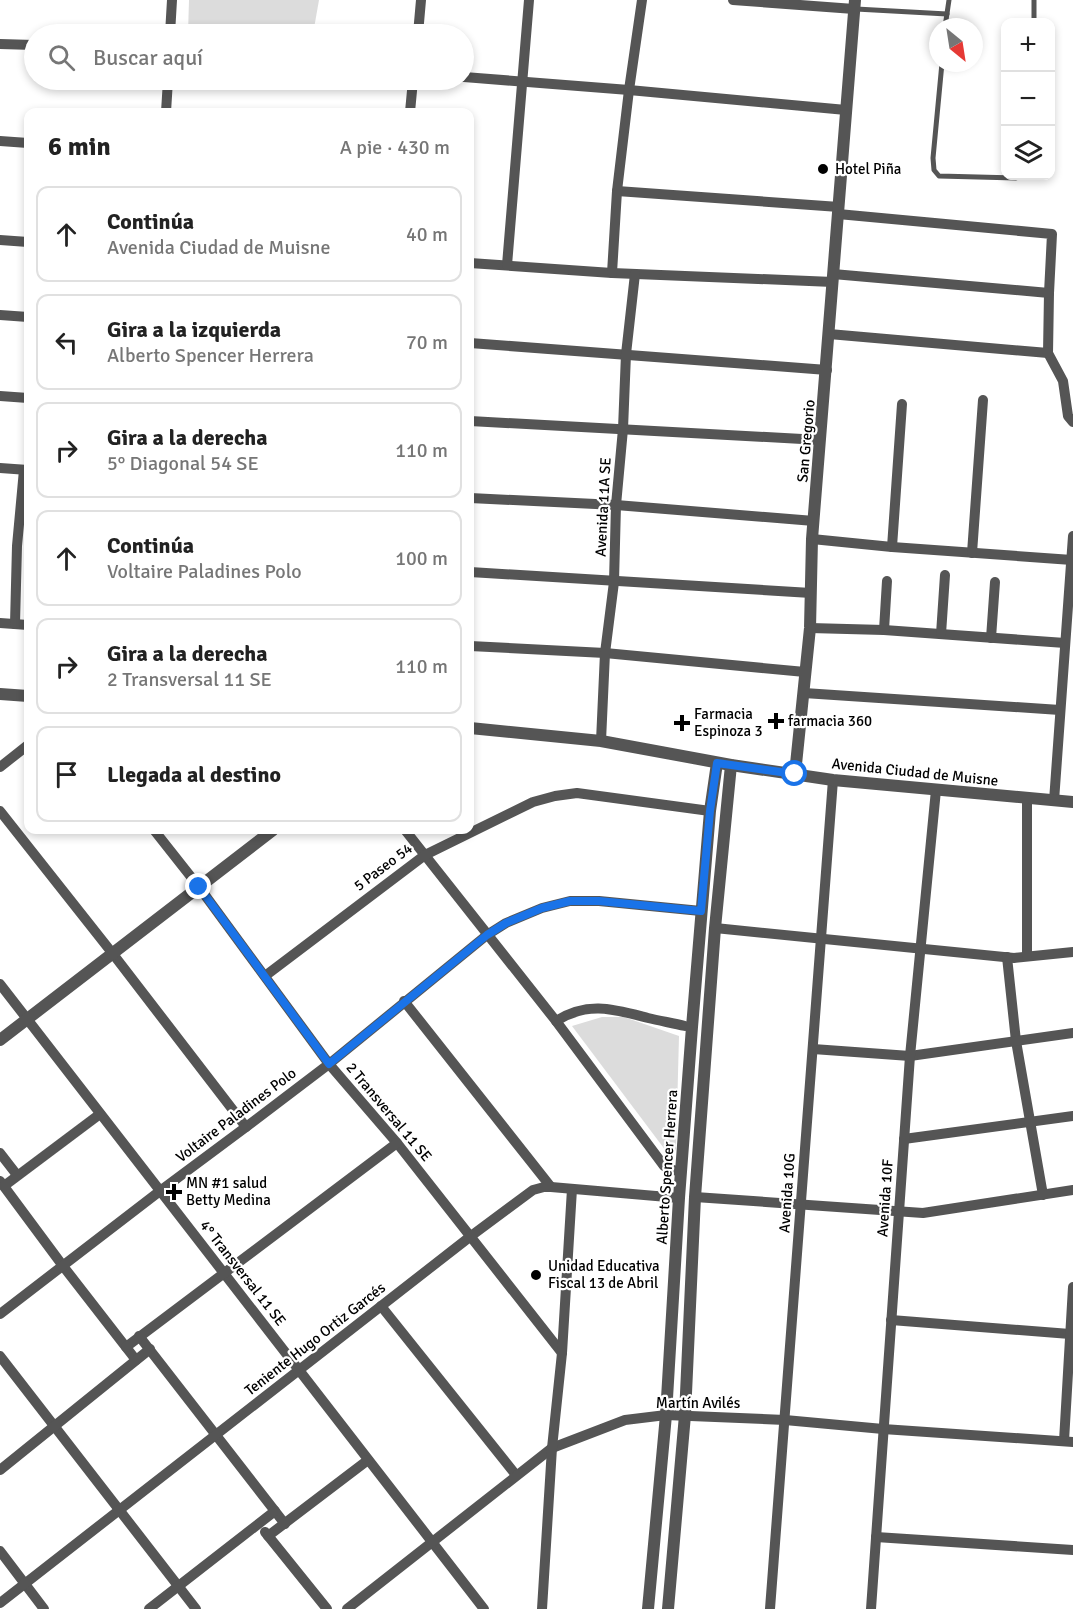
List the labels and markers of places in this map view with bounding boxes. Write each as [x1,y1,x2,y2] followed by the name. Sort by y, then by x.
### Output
[835,160,901,178] place label: Hotel Piña
[816,162,830,176] marker: Hotel Piña
[694,705,763,740] place label: Farmacia Espinoza 3
[788,712,872,730] place label: farmacia 360
[769,714,783,728] marker: farmacia 360
[675,716,689,730] marker: Farmacia Espinoza 3
[186,1174,271,1209] place label: MN #1 salud Betty Medina
[167,1185,181,1199] marker: MN #1 salud Betty Medina
[548,1257,660,1292] place label: Unidad Educativa Fiscal 13 de Abril
[529,1268,543,1282] marker: Unidad Educativa Fiscal 13 de Abril

